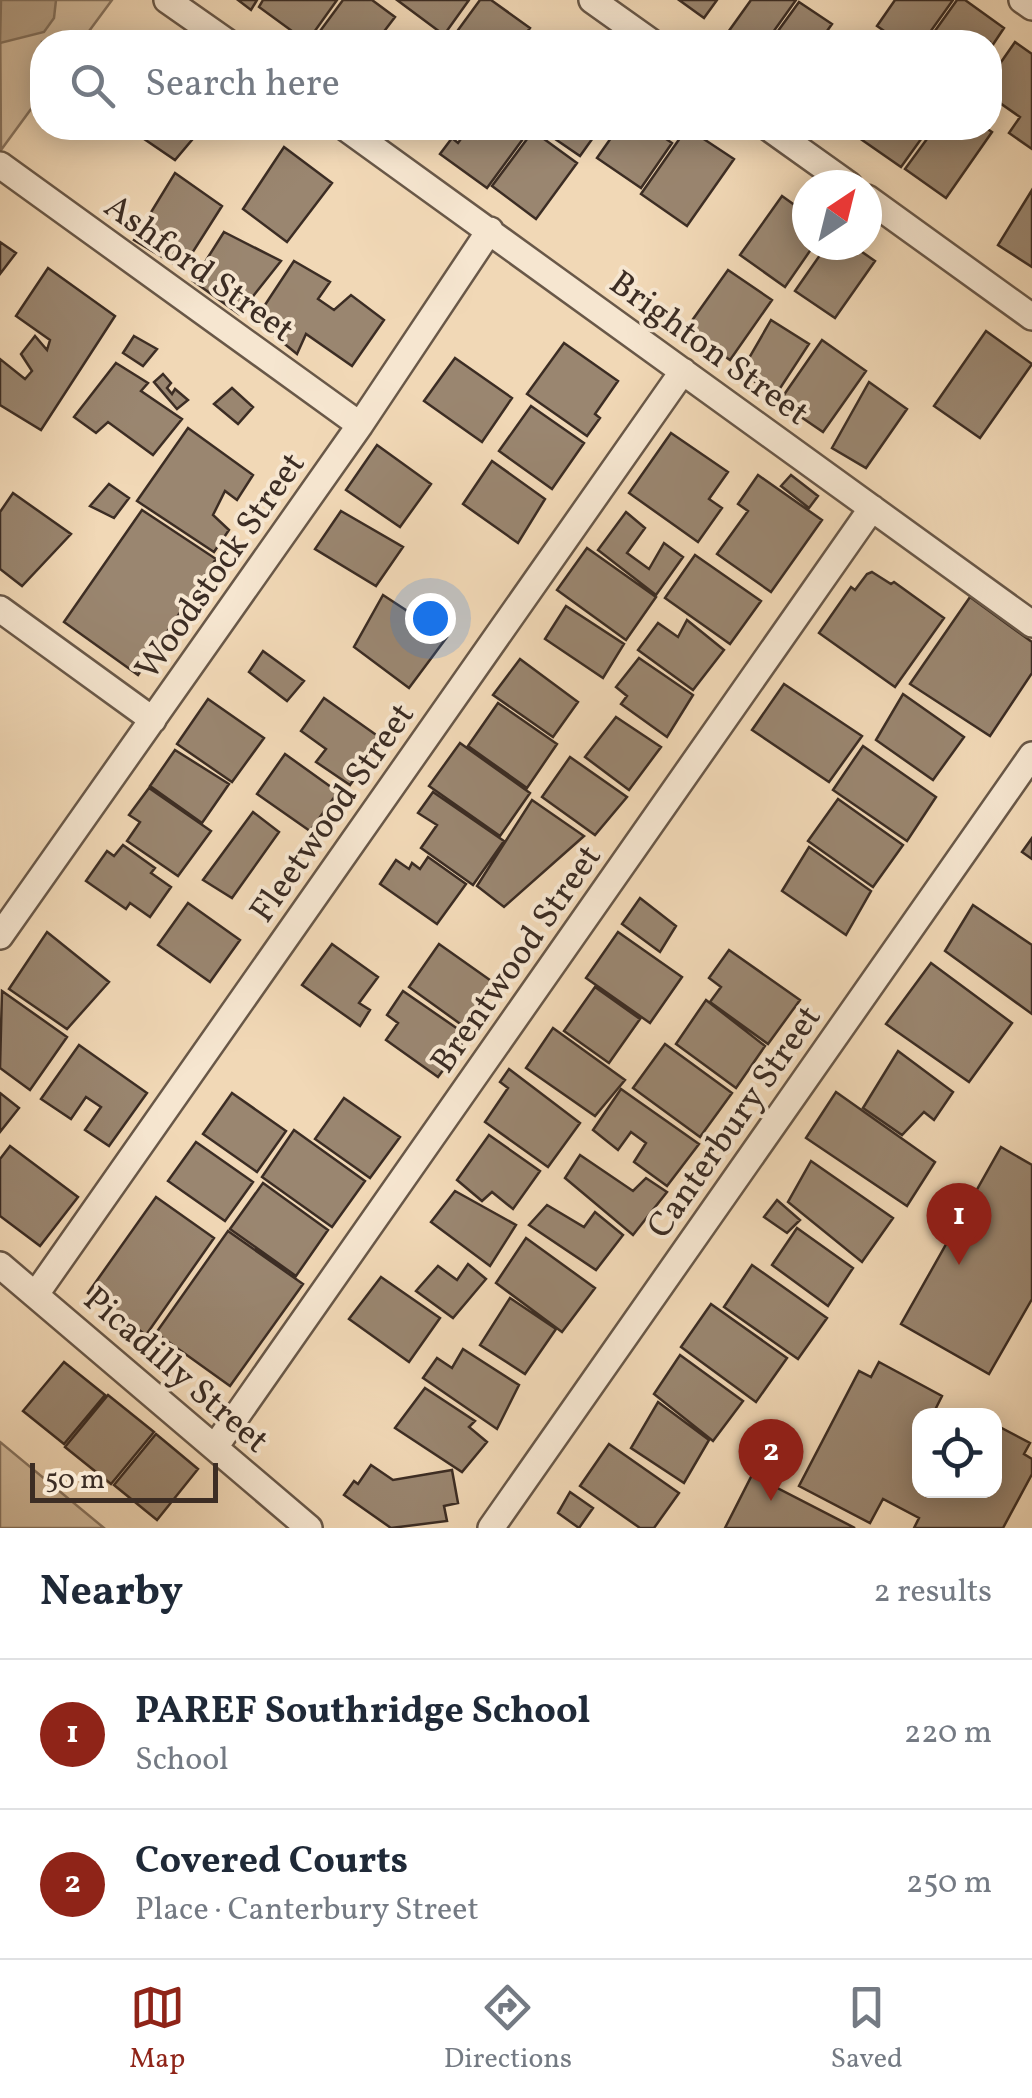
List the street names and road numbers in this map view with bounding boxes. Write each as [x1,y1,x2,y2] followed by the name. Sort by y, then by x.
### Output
[93,184,303,355] street label: Ashford Street
[599,261,818,438] street label: Brighton Street
[125,443,318,690] street label: Woodstock Street
[240,694,427,933] street label: Fleetwood Street
[421,836,614,1084] street label: Brentwood Street
[637,997,834,1249] street label: Canterbury Street
[72,1277,278,1465] street label: Picadilly Street

